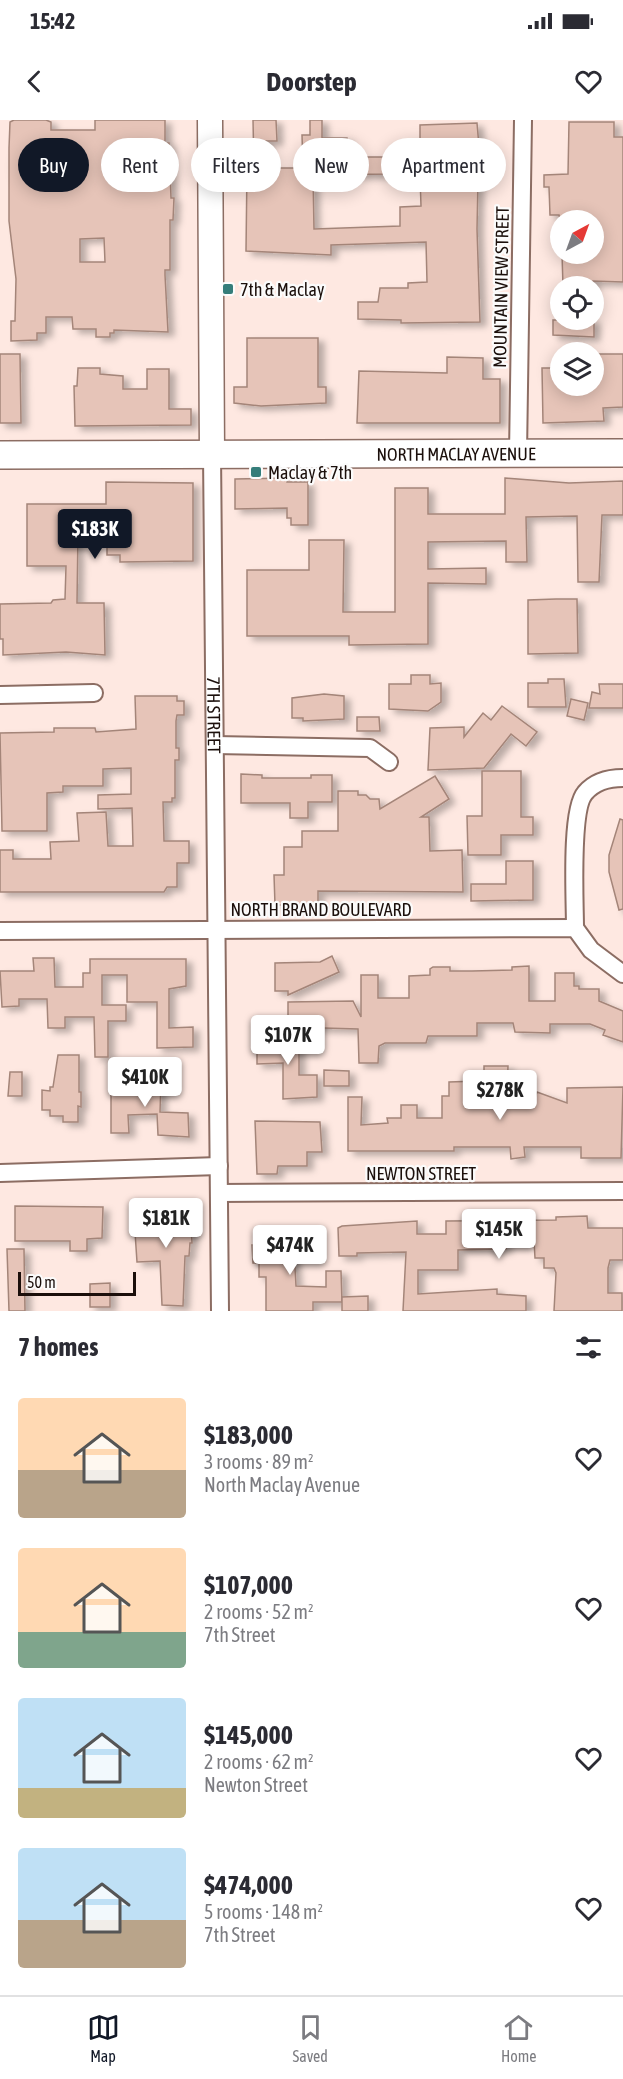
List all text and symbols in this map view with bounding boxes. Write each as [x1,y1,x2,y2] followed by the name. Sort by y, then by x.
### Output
[30,8,75,34] text: 15:42
[18,65,51,98] icon: back
[572,65,605,98] icon: heart
[266,66,357,97] text: Doorstep
[18,138,89,192] chip: Buy
[101,138,179,192] chip: Rent
[191,138,281,192] chip: Filters
[293,138,369,192] chip: New
[381,138,506,192] chip: Apartment
[489,206,513,368] street label: MOUNTAIN VIEW STREET
[550,210,604,264] north arrow
[550,210,604,396] map controls
[550,276,604,330] button: locate
[240,279,324,300] place label: 7th & Maclay
[221,282,235,296] marker: 7th & Maclay
[550,342,604,396] button: layers
[376,443,536,464] street label: NORTH MACLAY AVENUE
[268,462,352,483] place label: Maclay & 7th
[249,465,263,479] marker: Maclay & 7th
[53,509,137,560] pin: $183K
[72,517,118,540] text: $183K
[204,676,225,754] street label: 7TH STREET
[230,899,412,920] street label: NORTH BRAND BOULEVARD
[246,1015,330,1066] pin: $107K
[265,1023,311,1046] text: $107K
[103,1057,187,1108] pin: $410K
[122,1065,168,1088] text: $410K
[458,1070,542,1121] pin: $278K
[477,1078,523,1101] text: $278K
[366,1163,476,1184] street label: NEWTON STREET
[124,1198,208,1249] pin: $181K
[143,1206,189,1229] text: $181K
[457,1209,541,1260] pin: $145K
[476,1217,522,1240] text: $145K
[248,1225,332,1276] pin: $474K
[267,1233,313,1256] text: $474K
[18,1269,136,1296] scale bar
[27,1273,56,1291] text: 50 m
[572,1331,605,1364] icon: filters
[18,1332,98,1362] text: 7 homes
[204,1420,293,1450] text: $183,000
[66,1422,138,1494] icon: home
[572,1442,605,1475] icon: heart
[204,1450,314,1473] text: 3 rooms · 89 m²
[204,1473,360,1496] text: North Maclay Avenue
[204,1570,293,1600] text: $107,000
[66,1572,138,1644] icon: home
[572,1592,605,1625] icon: heart
[204,1600,314,1623] text: 2 rooms · 52 m²
[204,1623,275,1646] text: 7th Street
[204,1720,293,1750] text: $145,000
[66,1722,138,1794] icon: home
[572,1742,605,1775] icon: heart
[204,1750,314,1773] text: 2 rooms · 62 m²
[204,1773,308,1796] text: Newton Street
[204,1870,293,1900] text: $474,000
[66,1872,138,1944] icon: home
[572,1892,605,1925] icon: heart
[204,1900,323,1923] text: 5 rooms · 148 m²
[204,1923,275,1946] text: 7th Street
[87,2011,120,2065] tab: Map
[293,2011,328,2065] tab: Saved
[501,2011,536,2065] tab: Home

